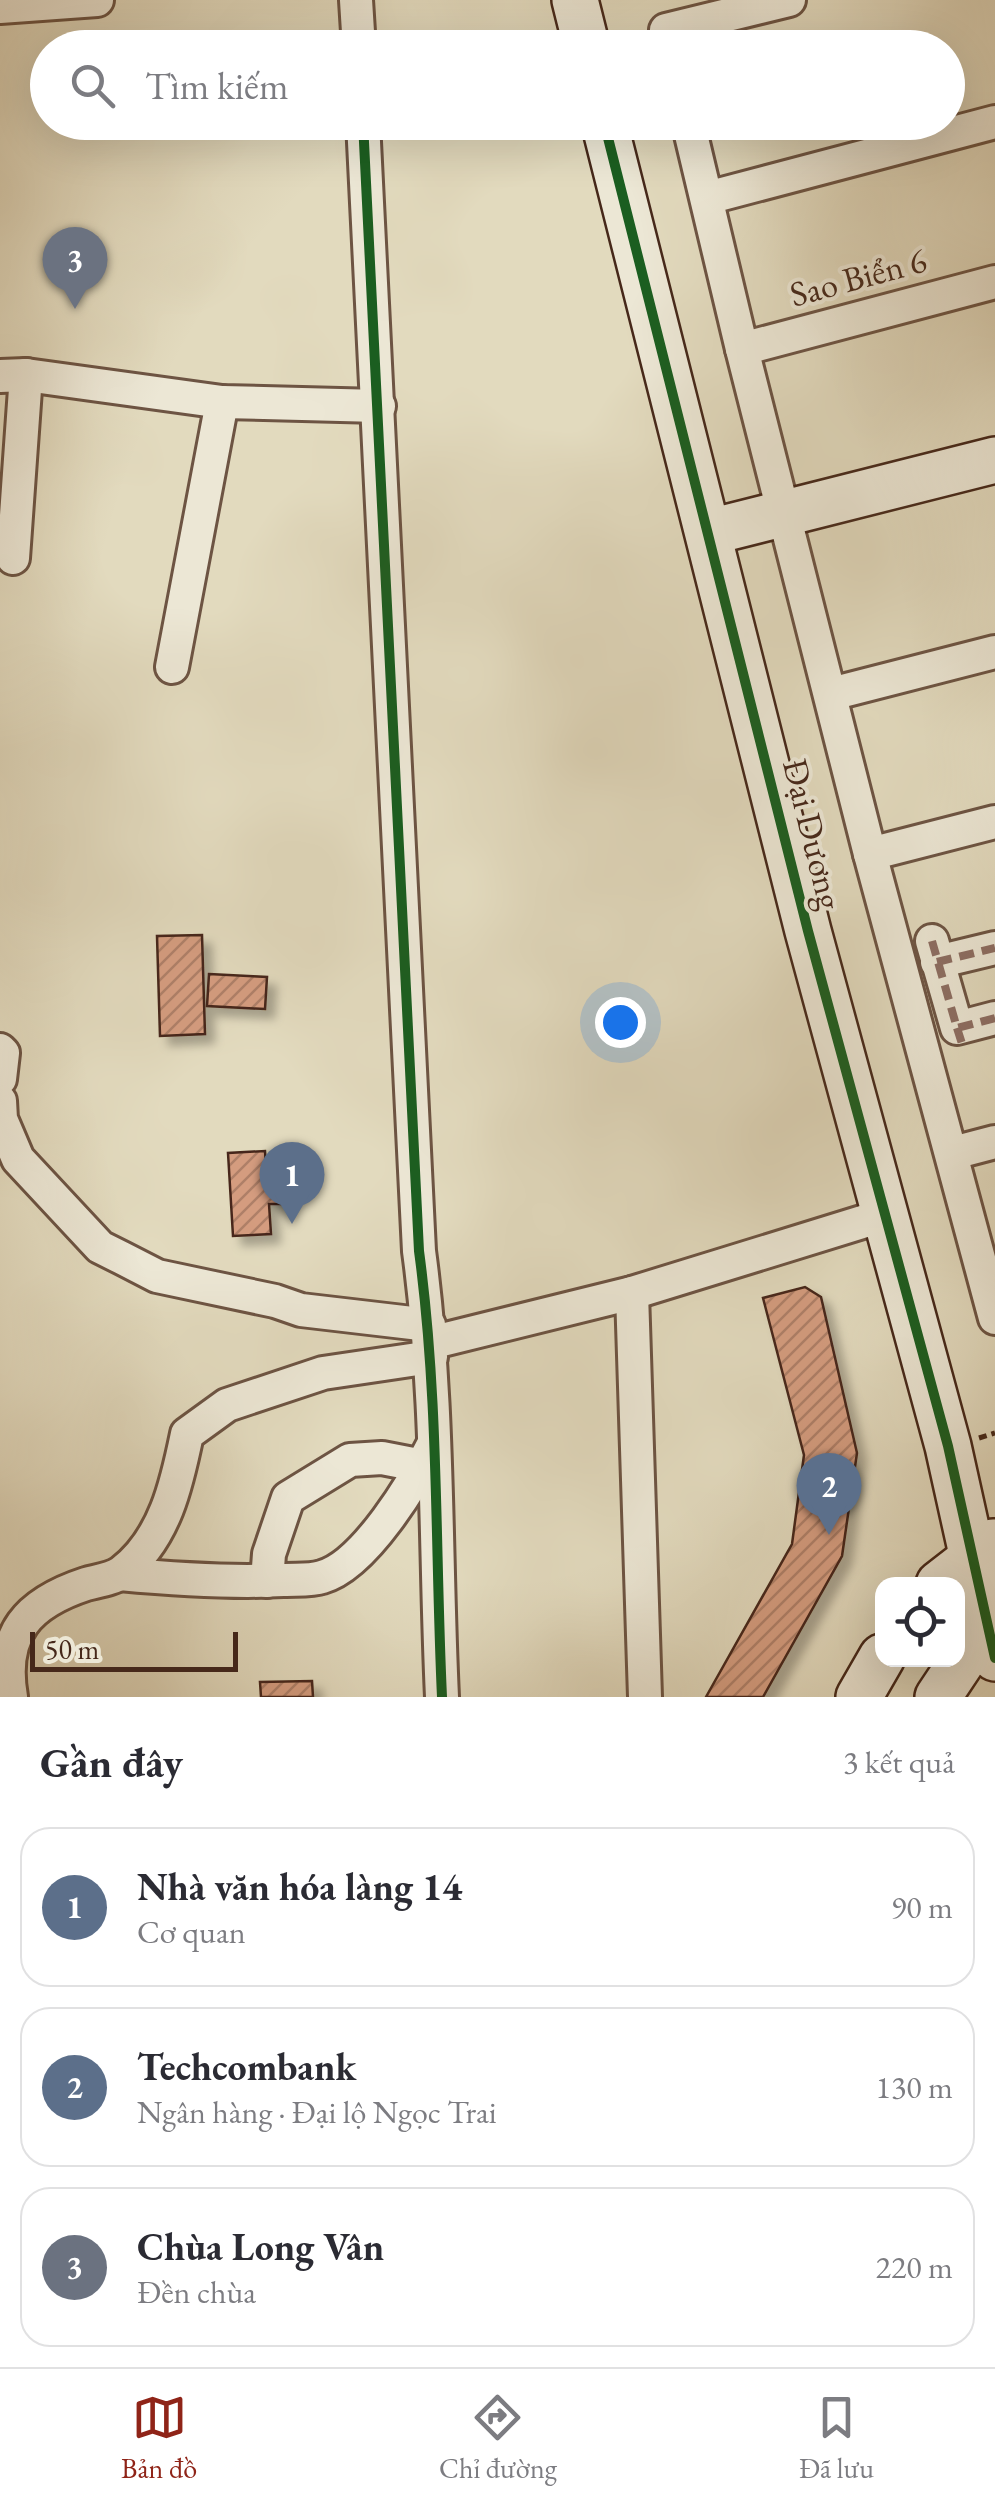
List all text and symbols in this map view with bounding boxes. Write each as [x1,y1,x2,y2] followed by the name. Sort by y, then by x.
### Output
[30,30,965,140] search box
[65,58,120,113] icon: search
[145,61,288,110] text: Tìm kiếm
[42,226,108,309] pin: 3
[785,237,931,316] street label: Sao Biển 6
[773,754,854,914] street label: Đại Dương
[595,997,646,1048] your location
[260,1142,324,1224] pin: 1
[796,1452,862,1535] pin: 2
[875,1577,965,1667] map controls
[875,1577,965,1667] button: locate
[30,1627,238,1672] scale bar
[45,1631,99,1667] text: 50 m
[40,1735,183,1790] text: Gần đây
[843,1741,955,1783] text: 3 kết quả
[137,1862,462,1911] text: Nhà văn hóa làng 14
[66,1886,83,1928] text: 1
[891,1886,953,1928] text: 90 m
[137,1911,246,1953] text: Cơ quan
[137,2042,356,2091] text: Techcombank
[66,2066,83,2108] text: 2
[876,2066,953,2108] text: 130 m
[137,2091,497,2133] text: Ngân hàng · Đại lộ Ngọc Trai
[137,2222,384,2271] text: Chùa Long Vân
[66,2246,83,2288] text: 3
[876,2246,953,2288] text: 220 m
[137,2271,256,2313] text: Đền chùa
[121,2390,197,2486] tab: Bản đồ
[439,2390,557,2486] tab: Chỉ đường
[799,2390,874,2486] tab: Đã lưu

